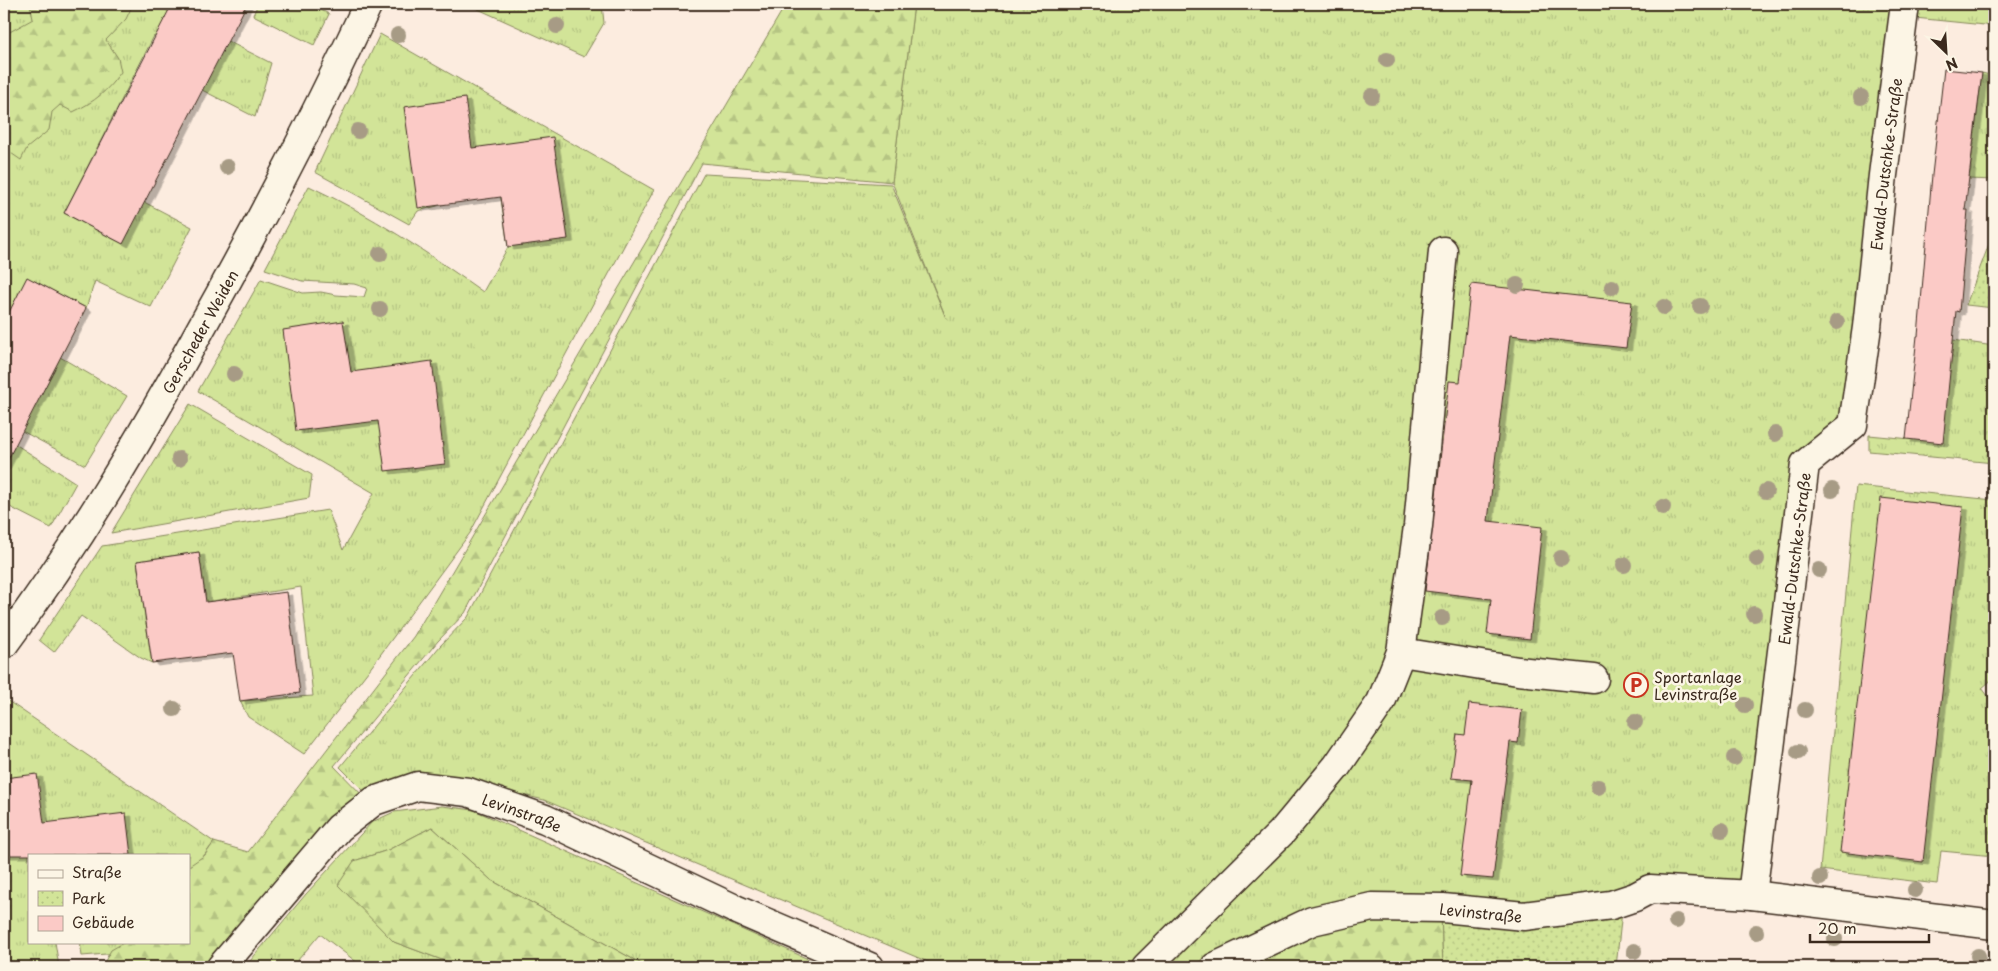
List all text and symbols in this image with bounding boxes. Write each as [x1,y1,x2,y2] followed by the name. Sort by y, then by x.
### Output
[1920,28,1970,78] north arrow
[1942,52,1961,76] text: N
[1864,77,1907,251] street label: Ewald-Dutschke-Straße
[156,265,243,397] street label: Gerscheder Weiden
[1771,471,1815,646] street label: Ewald-Dutschke-Straße
[1654,665,1742,705] place label: Sportanlage Levinstraße
[1623,672,1649,698] parking icon: Sportanlage Levinstraße
[479,786,566,837] street label: Levinstraße
[28,854,190,944] legend
[72,860,122,883] text: Straße
[72,886,106,909] text: Park
[1438,896,1523,927] street label: Levinstraße
[72,910,134,933] text: Gebäude
[1810,911,1929,943] scale bar
[1818,916,1857,939] text: 20 m

